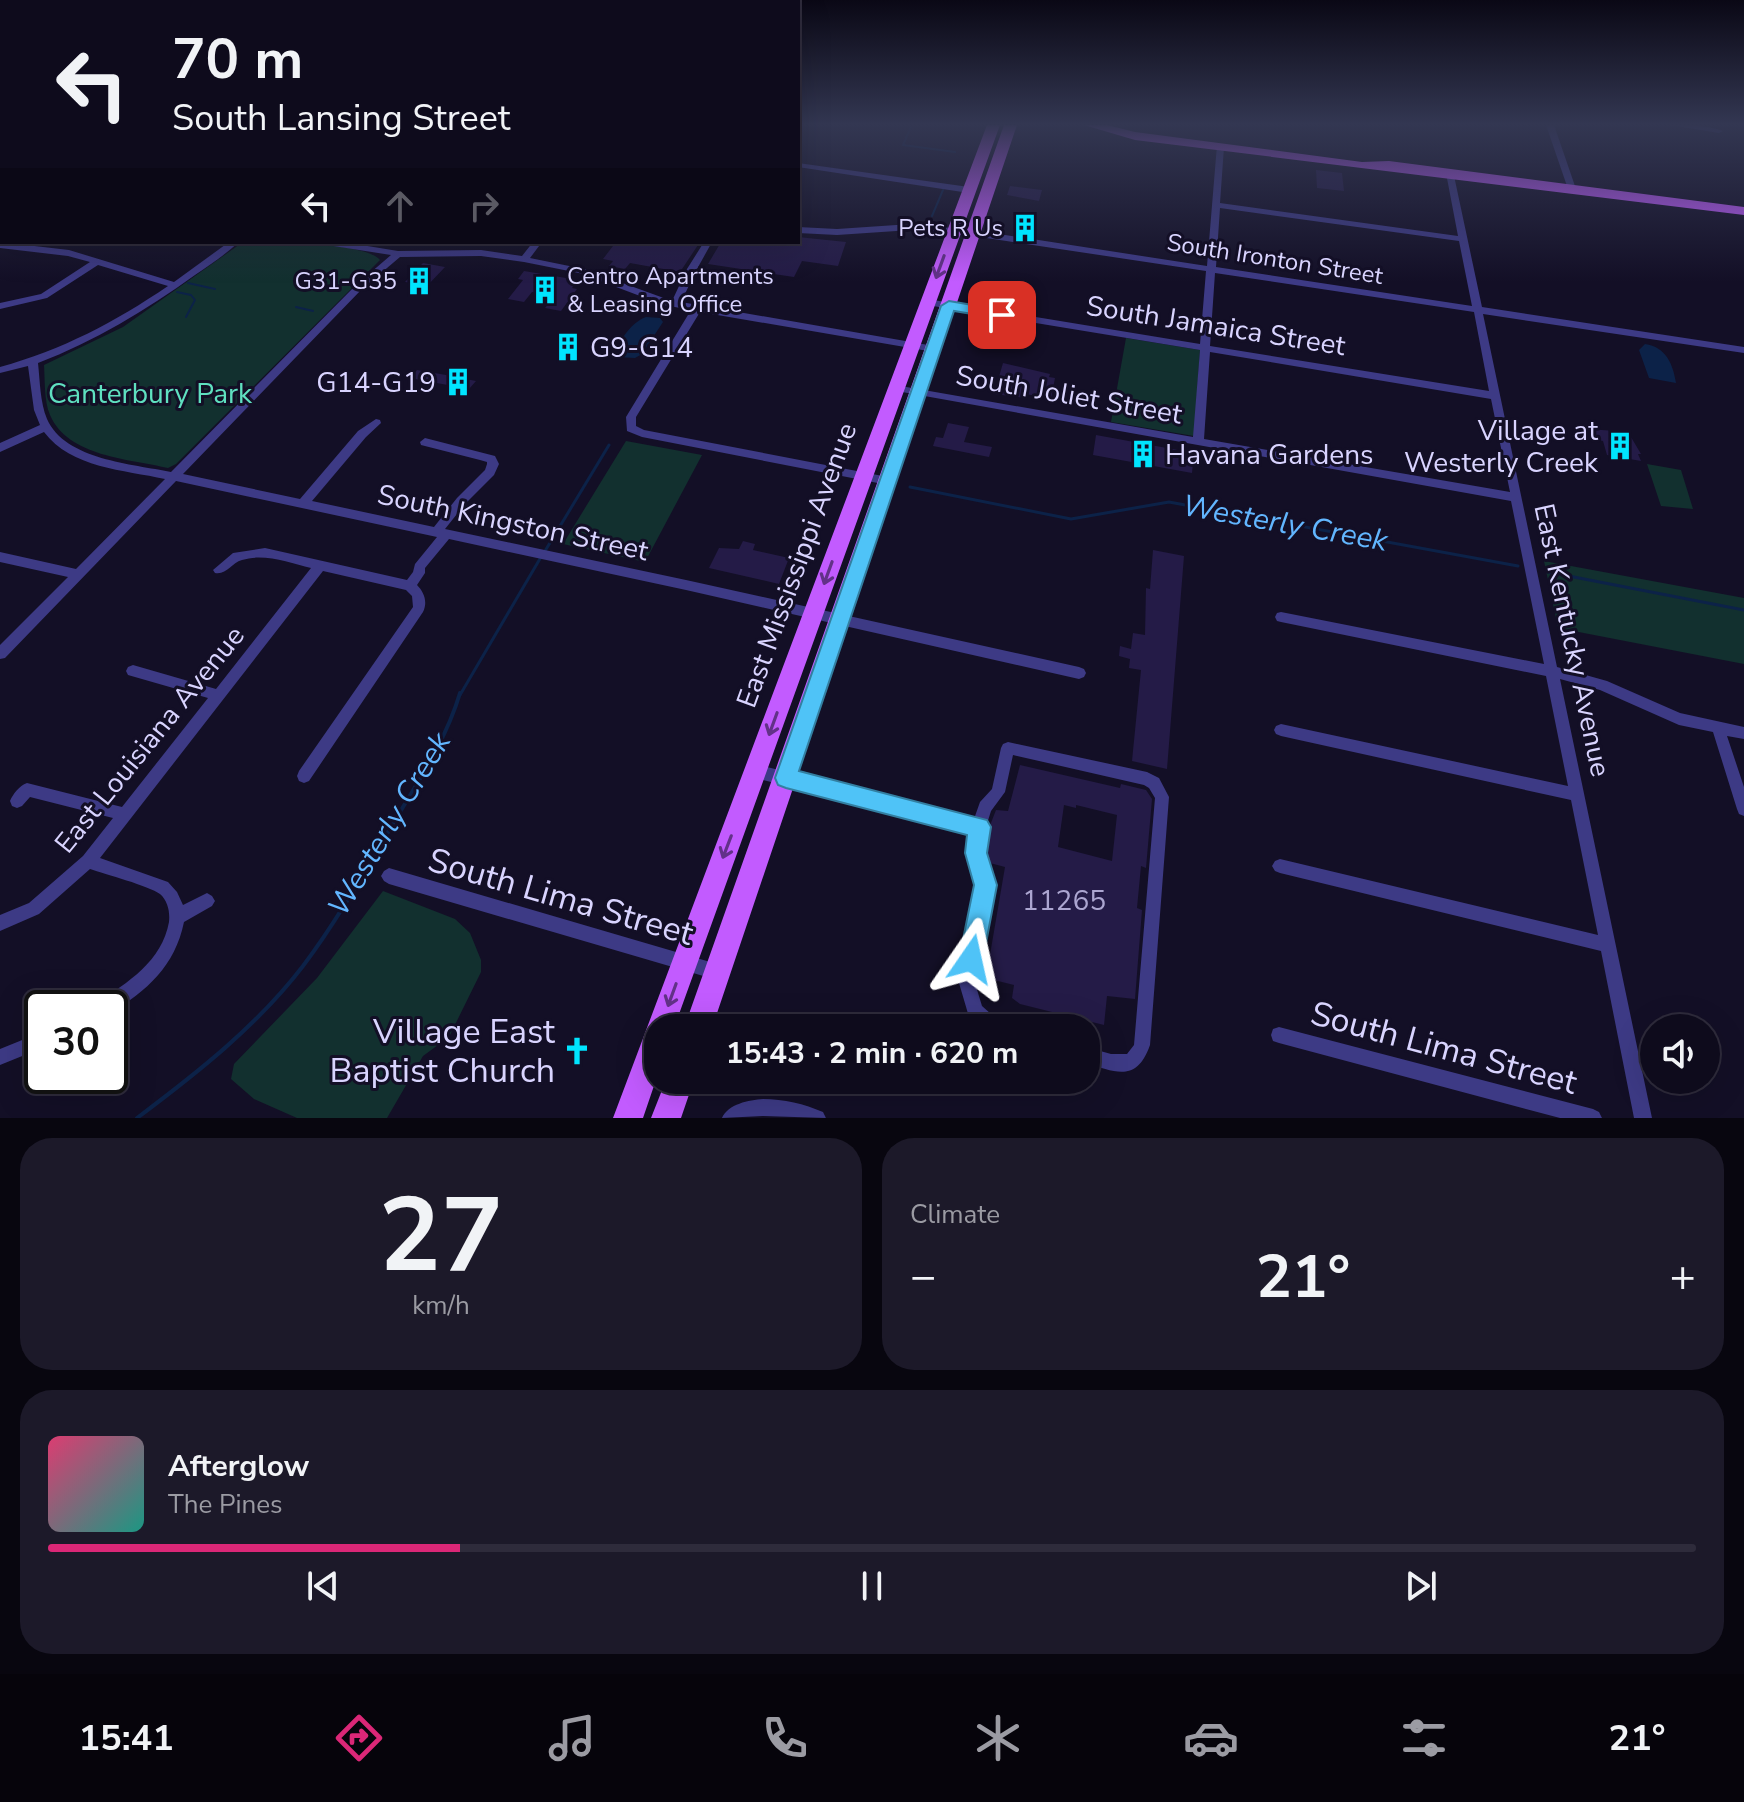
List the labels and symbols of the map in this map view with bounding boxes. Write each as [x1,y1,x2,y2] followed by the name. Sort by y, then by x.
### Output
[898,212,1003,244] place label: Pets R Us
[1010,213,1040,243] building icon: Pets R Us
[1165,226,1386,292] street label: South Ironton Street
[932,254,947,279] one-way arrow
[567,260,774,320] place label: Centro Apartments & Leasing Office
[294,265,397,297] place label: G31-G35
[404,266,434,296] building icon: G31-G35
[530,275,560,305] building icon: Centro Apartments & Leasing Office
[968,281,1036,349] pin
[1084,287,1348,365] street label: South Jamaica Street
[590,329,693,367] place label: G9-G14
[553,332,583,362] building icon: G9-G14
[953,356,1185,434] street label: South Joliet Street
[316,364,436,402] place label: G14-G19
[443,367,473,397] building icon: G14-G19
[48,375,253,413] park label: Canterbury Park
[1404,412,1599,482] place label: Village at Westerly Creek
[728,418,866,713] street label: East Mississippi Avenue
[1605,431,1635,461] building icon: Village at Westerly Creek
[1165,436,1374,474] place label: Havana Gardens
[1128,439,1158,469] building icon: Havana Gardens
[374,476,652,570] street label: South Kingston Street
[1179,485,1392,562] water label: Westerly Creek
[1525,500,1620,780] street label: East Kentucky Avenue
[820,560,834,585] one-way arrow
[46,618,253,861] street label: East Louisiana Avenue
[764,711,779,736] one-way arrow
[318,724,461,924] water label: Westerly Creek
[719,834,733,858] one-way arrow
[423,837,700,957] street label: South Lima Street
[1022,882,1106,920] house number: 11265
[929,917,1013,1001] position arrow
[664,983,678,1007] one-way arrow
[24,990,128,1094] speed limit sign: 30
[1306,990,1583,1106] street label: South Lima Street
[329,1009,556,1094] place label: Village East Baptist Church
[562,1036,592,1066] church icon: Village East Baptist Church

